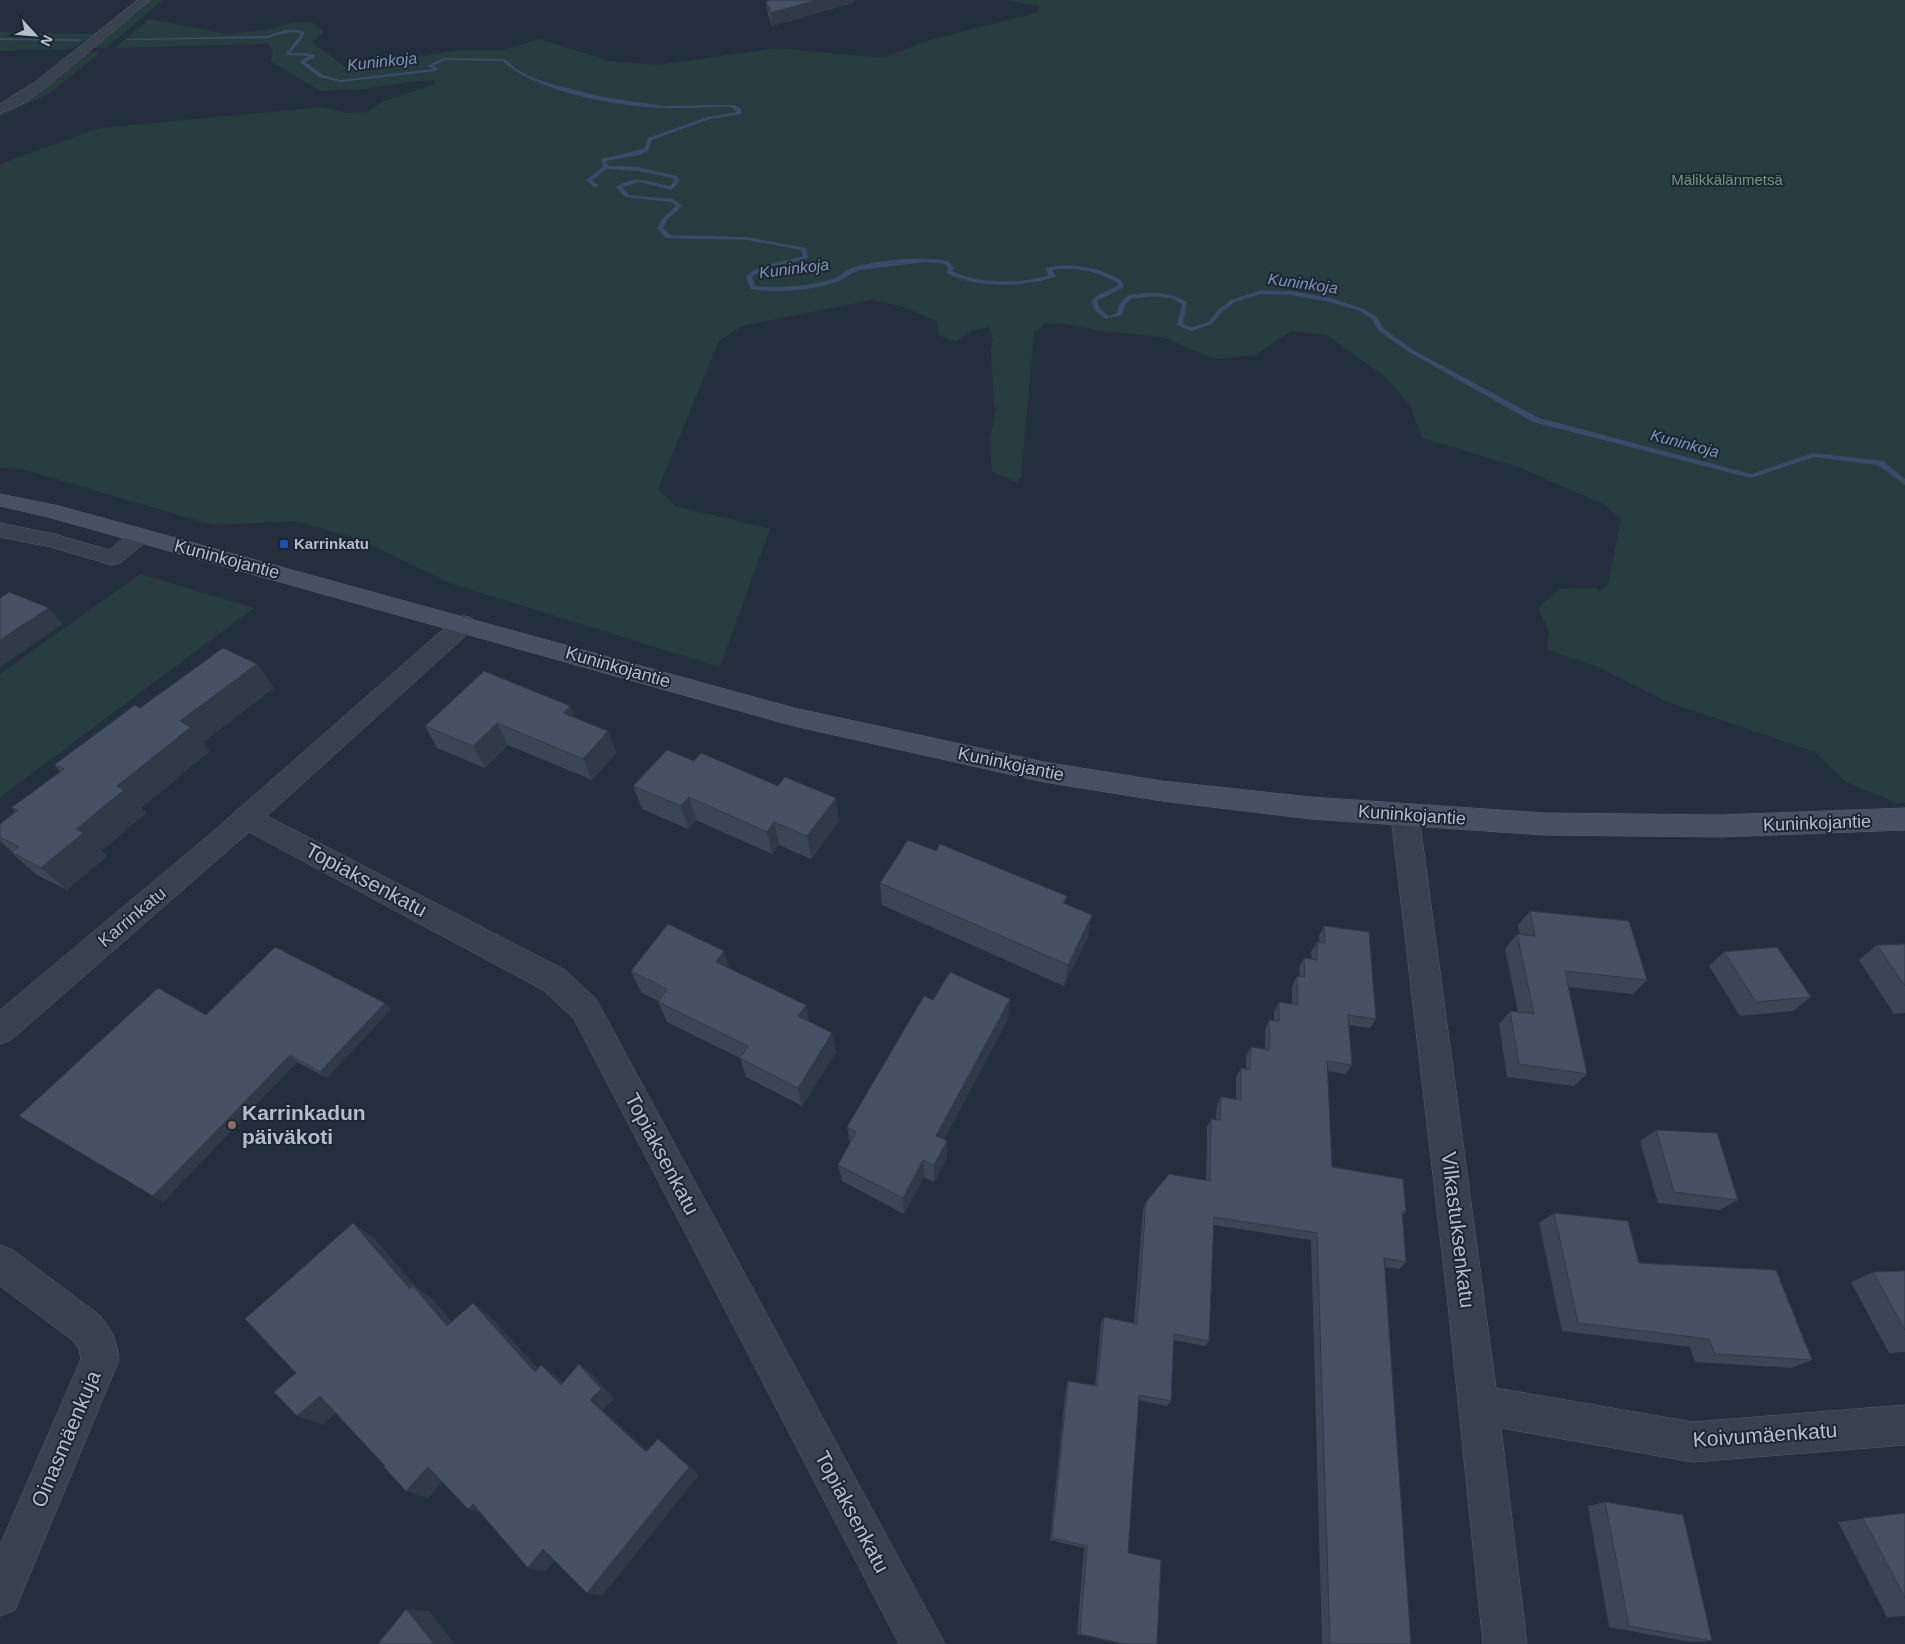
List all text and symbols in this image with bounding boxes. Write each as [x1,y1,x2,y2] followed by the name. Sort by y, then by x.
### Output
[10,10,60,60] north arrow
[37,33,56,49] text: N
[346,49,418,74] water label: Kuninkoja
[1671,171,1784,188] park label: Mälikkälänmetsä
[758,256,830,281] water label: Kuninkoja
[1267,270,1339,297] water label: Kuninkoja
[1649,426,1721,461] water label: Kuninkoja
[172,535,282,583] street label: Kuninkojantie
[294,535,369,552] place label: Karrinkatu
[278,538,290,550] marker: Karrinkatu
[563,642,673,692] street label: Kuninkojantie
[956,743,1066,785] street label: Kuninkojantie
[1357,801,1467,829] street label: Kuninkojantie
[1763,811,1871,835] street label: Kuninkojantie
[302,838,431,921] street label: Topiaksenkatu
[94,883,170,951] street label: Karrinkatu
[621,1089,704,1218] street label: Topiaksenkatu
[242,1101,366,1148] place label: Karrinkadun päiväkoti
[226,1119,238,1131] marker: Karrinkadun päiväkoti
[1438,1151,1479,1309] street label: Vilkastuksenkatu
[26,1367,105,1510] street label: Oinasmäenkuja
[1692,1418,1838,1451] street label: Koivumäenkatu
[811,1447,894,1576] street label: Topiaksenkatu

